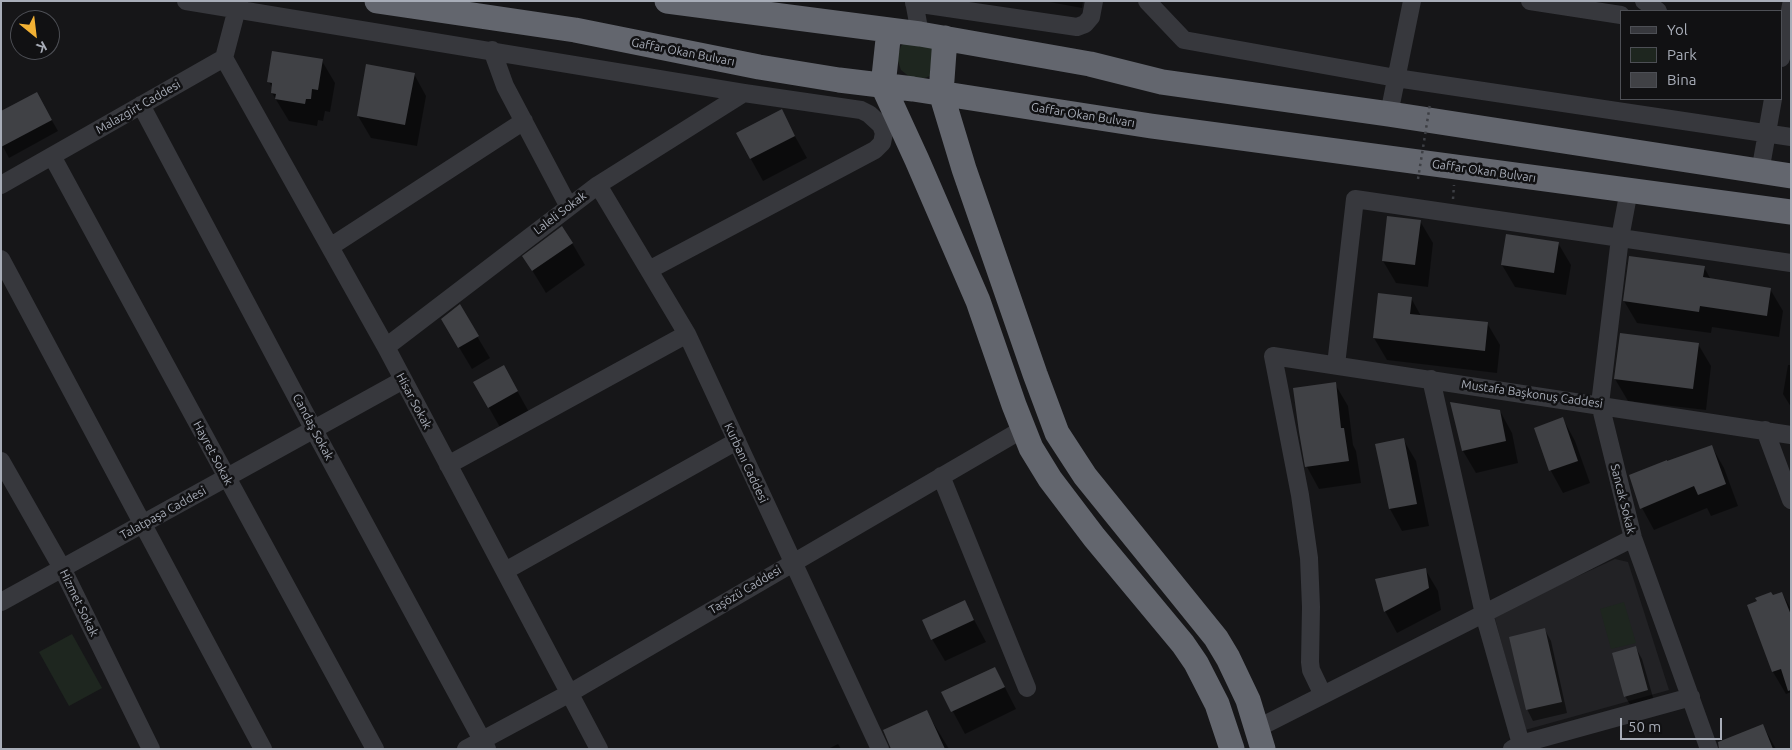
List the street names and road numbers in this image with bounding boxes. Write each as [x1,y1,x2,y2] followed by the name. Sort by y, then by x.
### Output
[630,35,736,69] street label: Gaffar Okan Bulvarı
[93,77,183,137] street label: Malazgirt Caddesi
[1030,100,1136,130] street label: Gaffar Okan Bulvarı
[1431,157,1537,185] street label: Gaffar Okan Bulvarı
[531,188,589,238] street label: Laleli Sokak
[393,370,435,432] street label: Hisar Sokak
[1460,377,1604,411] street label: Mustafa Başkonuş Caddesi
[289,391,337,463] street label: Candaş Sokak
[190,418,236,488] street label: Hayret Sokak
[721,421,771,505] street label: Kurbanı Caddesi
[1607,463,1639,535] street label: Sancak Sokak
[118,483,208,543] street label: Talatpaşa Caddesi
[706,563,784,617] street label: Taşözü Caddesi
[57,567,101,639] street label: Hizmet Sokak

